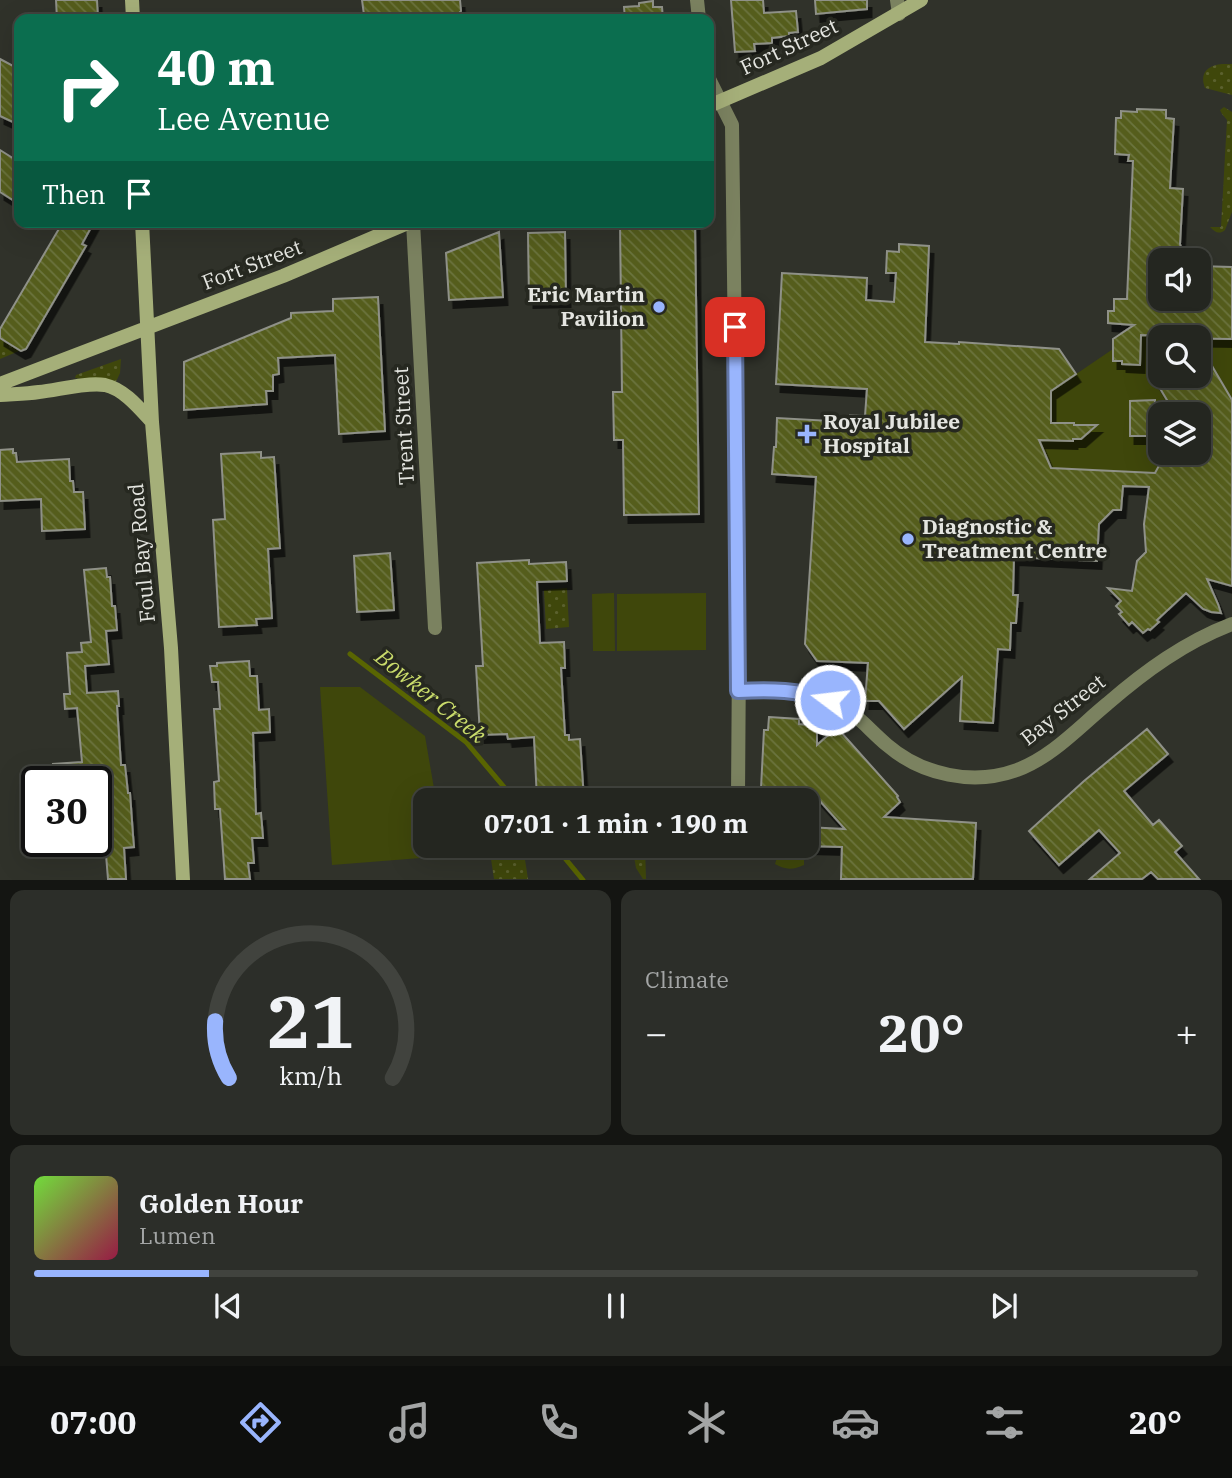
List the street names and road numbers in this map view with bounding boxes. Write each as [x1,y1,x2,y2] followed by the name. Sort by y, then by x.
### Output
[735,11,842,81] street label: Fort Street
[198,232,306,296] street label: Fort Street
[386,366,420,486] street label: Trent Street
[121,482,161,624] street label: Foul Bay Road
[1014,667,1111,751] street label: Bay Street

